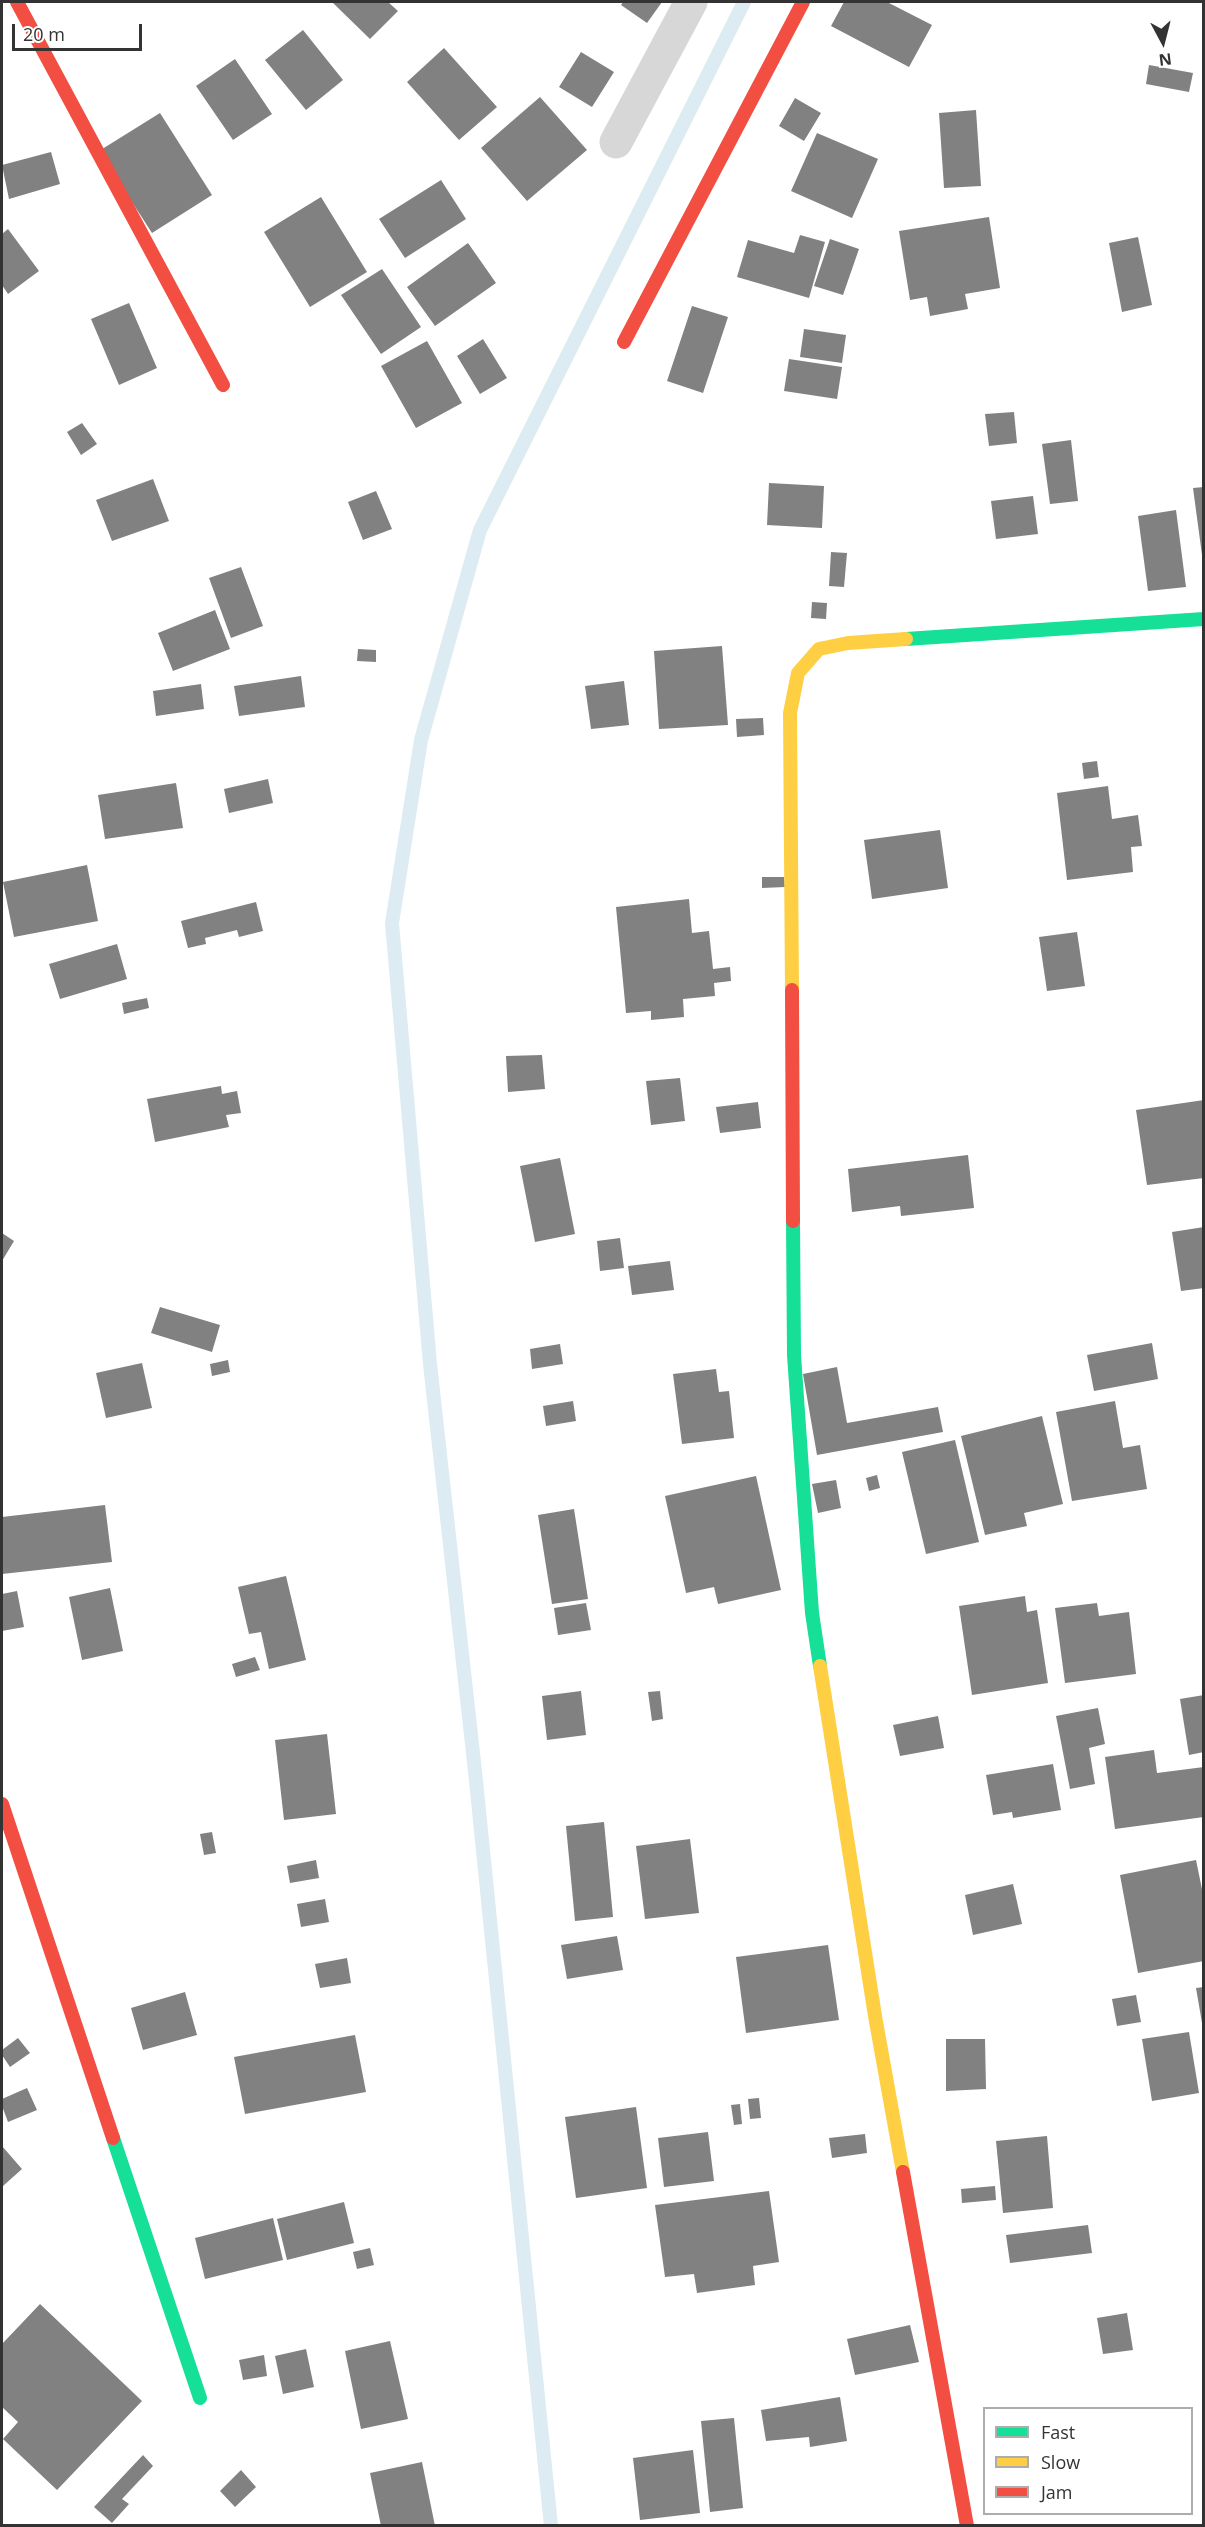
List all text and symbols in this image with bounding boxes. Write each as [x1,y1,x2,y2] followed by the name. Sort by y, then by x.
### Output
[15,12,146,50] scale bar
[1133,12,1193,72] north arrow
[23,22,65,46] text: 20 m
[1157,48,1173,72] text: N
[983,2407,1193,2515] legend
[1041,2420,1075,2444] text: Fast
[1041,2450,1080,2474] text: Slow
[1041,2480,1073,2504] text: Jam

